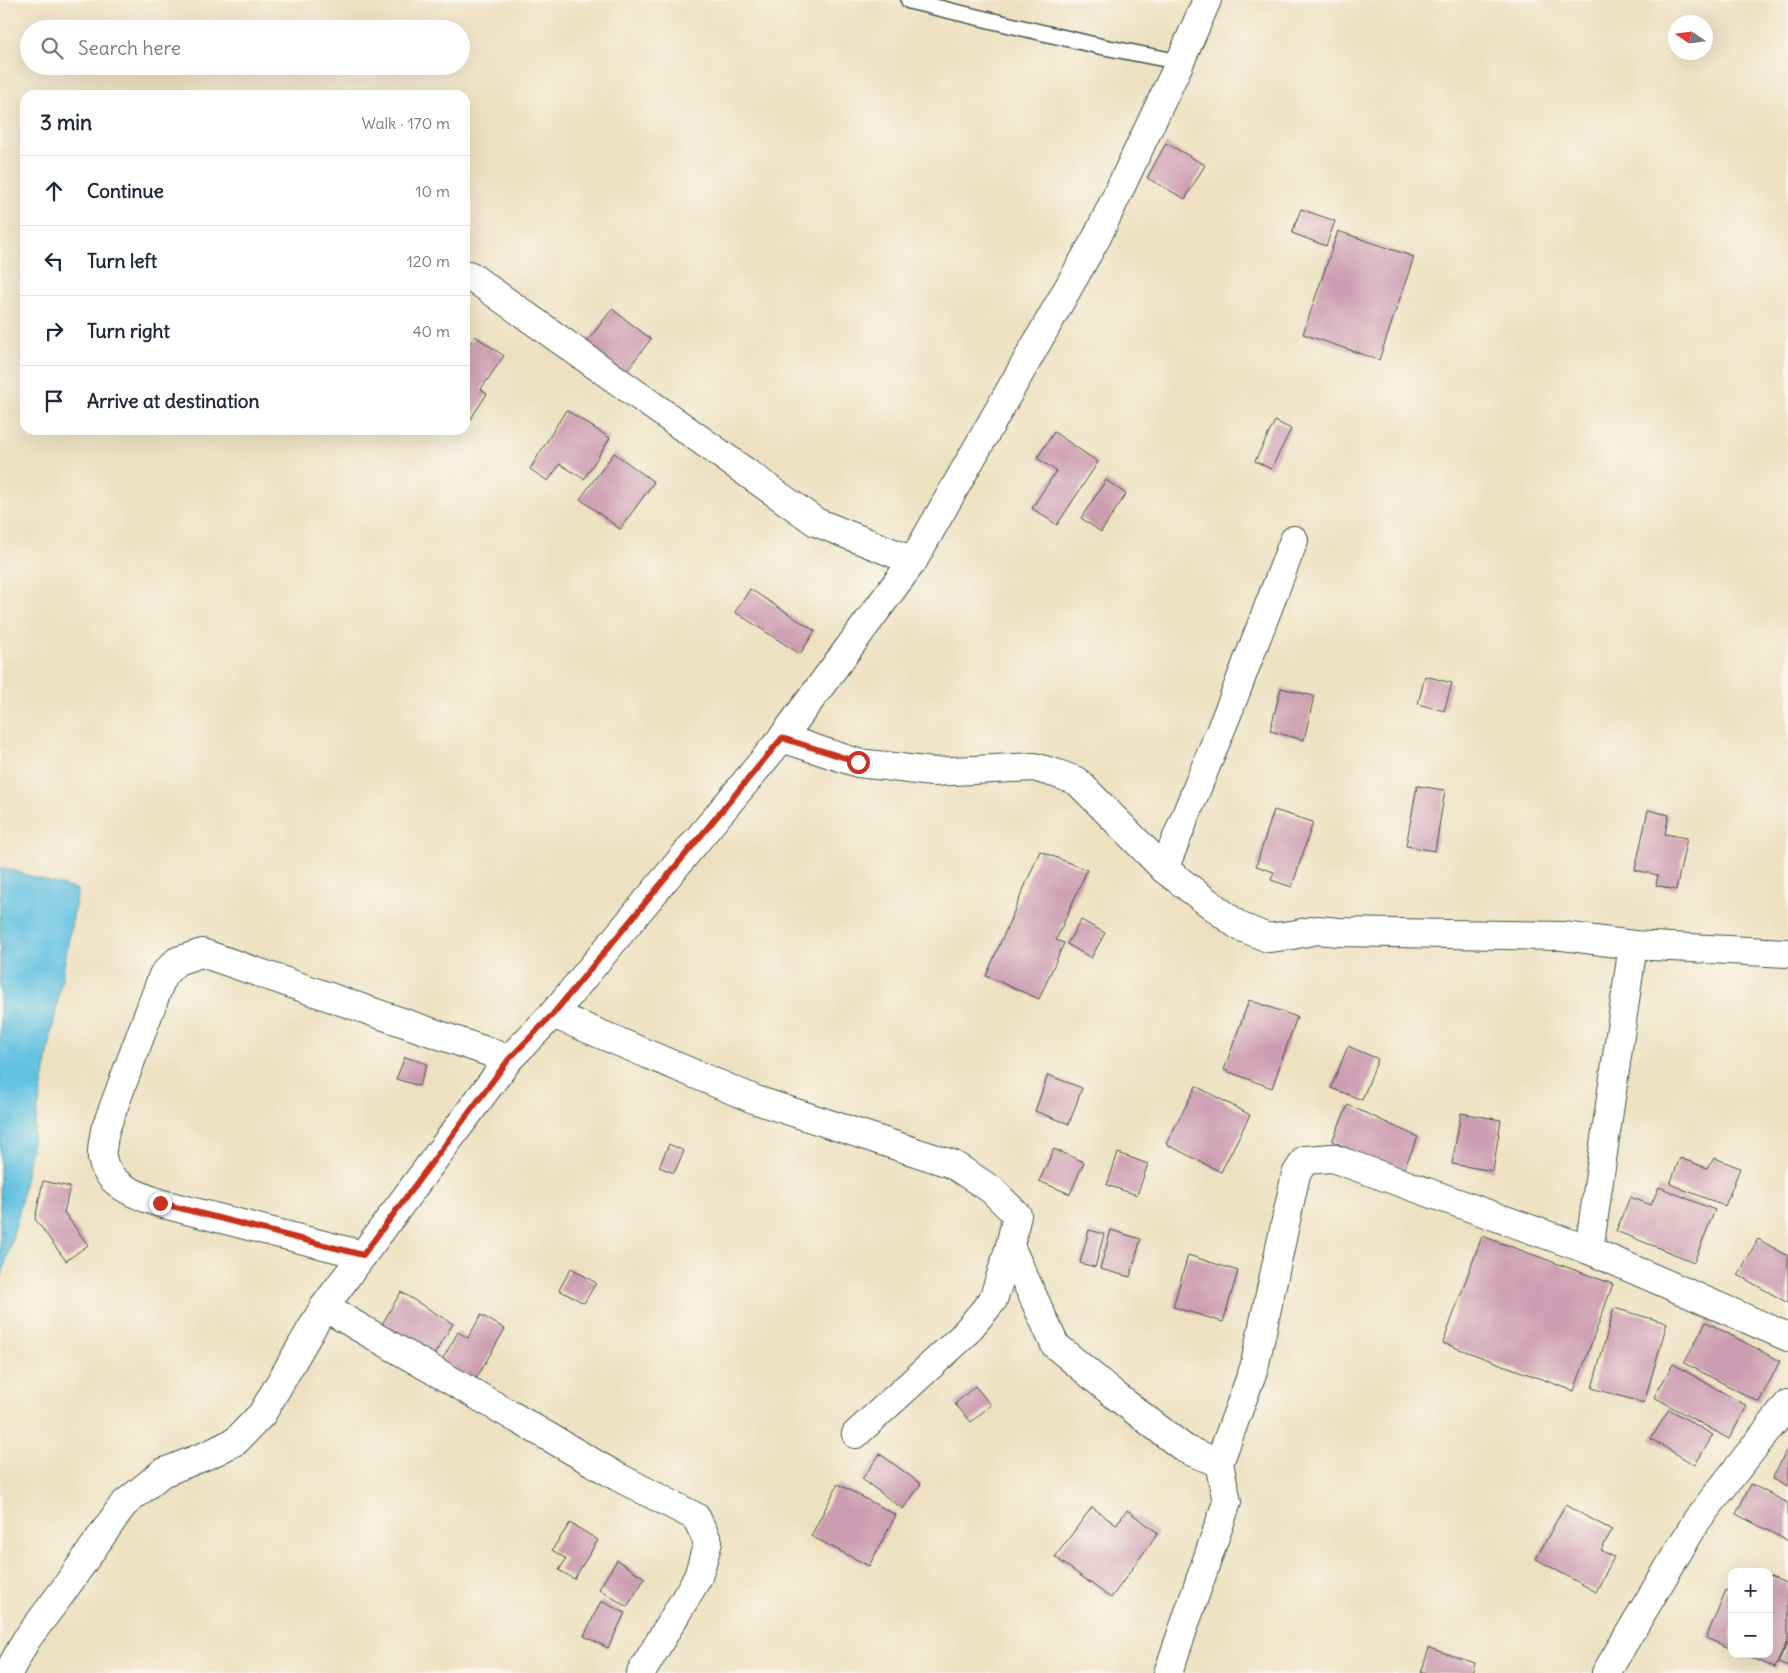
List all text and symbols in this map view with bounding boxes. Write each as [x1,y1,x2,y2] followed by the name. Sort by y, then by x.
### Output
[1668,15,1713,60] north arrow
[20,20,470,75] search box
[38,34,66,62] icon: search
[78,36,181,60] text: Search here
[40,109,92,136] text: 3 min
[361,113,450,133] text: Walk · 170 m
[40,177,68,205] icon: ahead
[87,179,164,203] text: Continue
[415,181,450,201] text: 10 m
[40,247,68,275] icon: left
[87,249,157,273] text: Turn left
[407,251,450,271] text: 120 m
[40,317,68,345] icon: right
[87,319,170,343] text: Turn right
[412,321,450,341] text: 40 m
[40,387,68,415] icon: arrive
[87,389,260,413] text: Arrive at destination
[847,751,870,774] route start
[149,1192,172,1215] route end
[1728,1568,1773,1658] map controls
[1728,1568,1773,1613] button: +
[1728,1613,1773,1658] button: −

